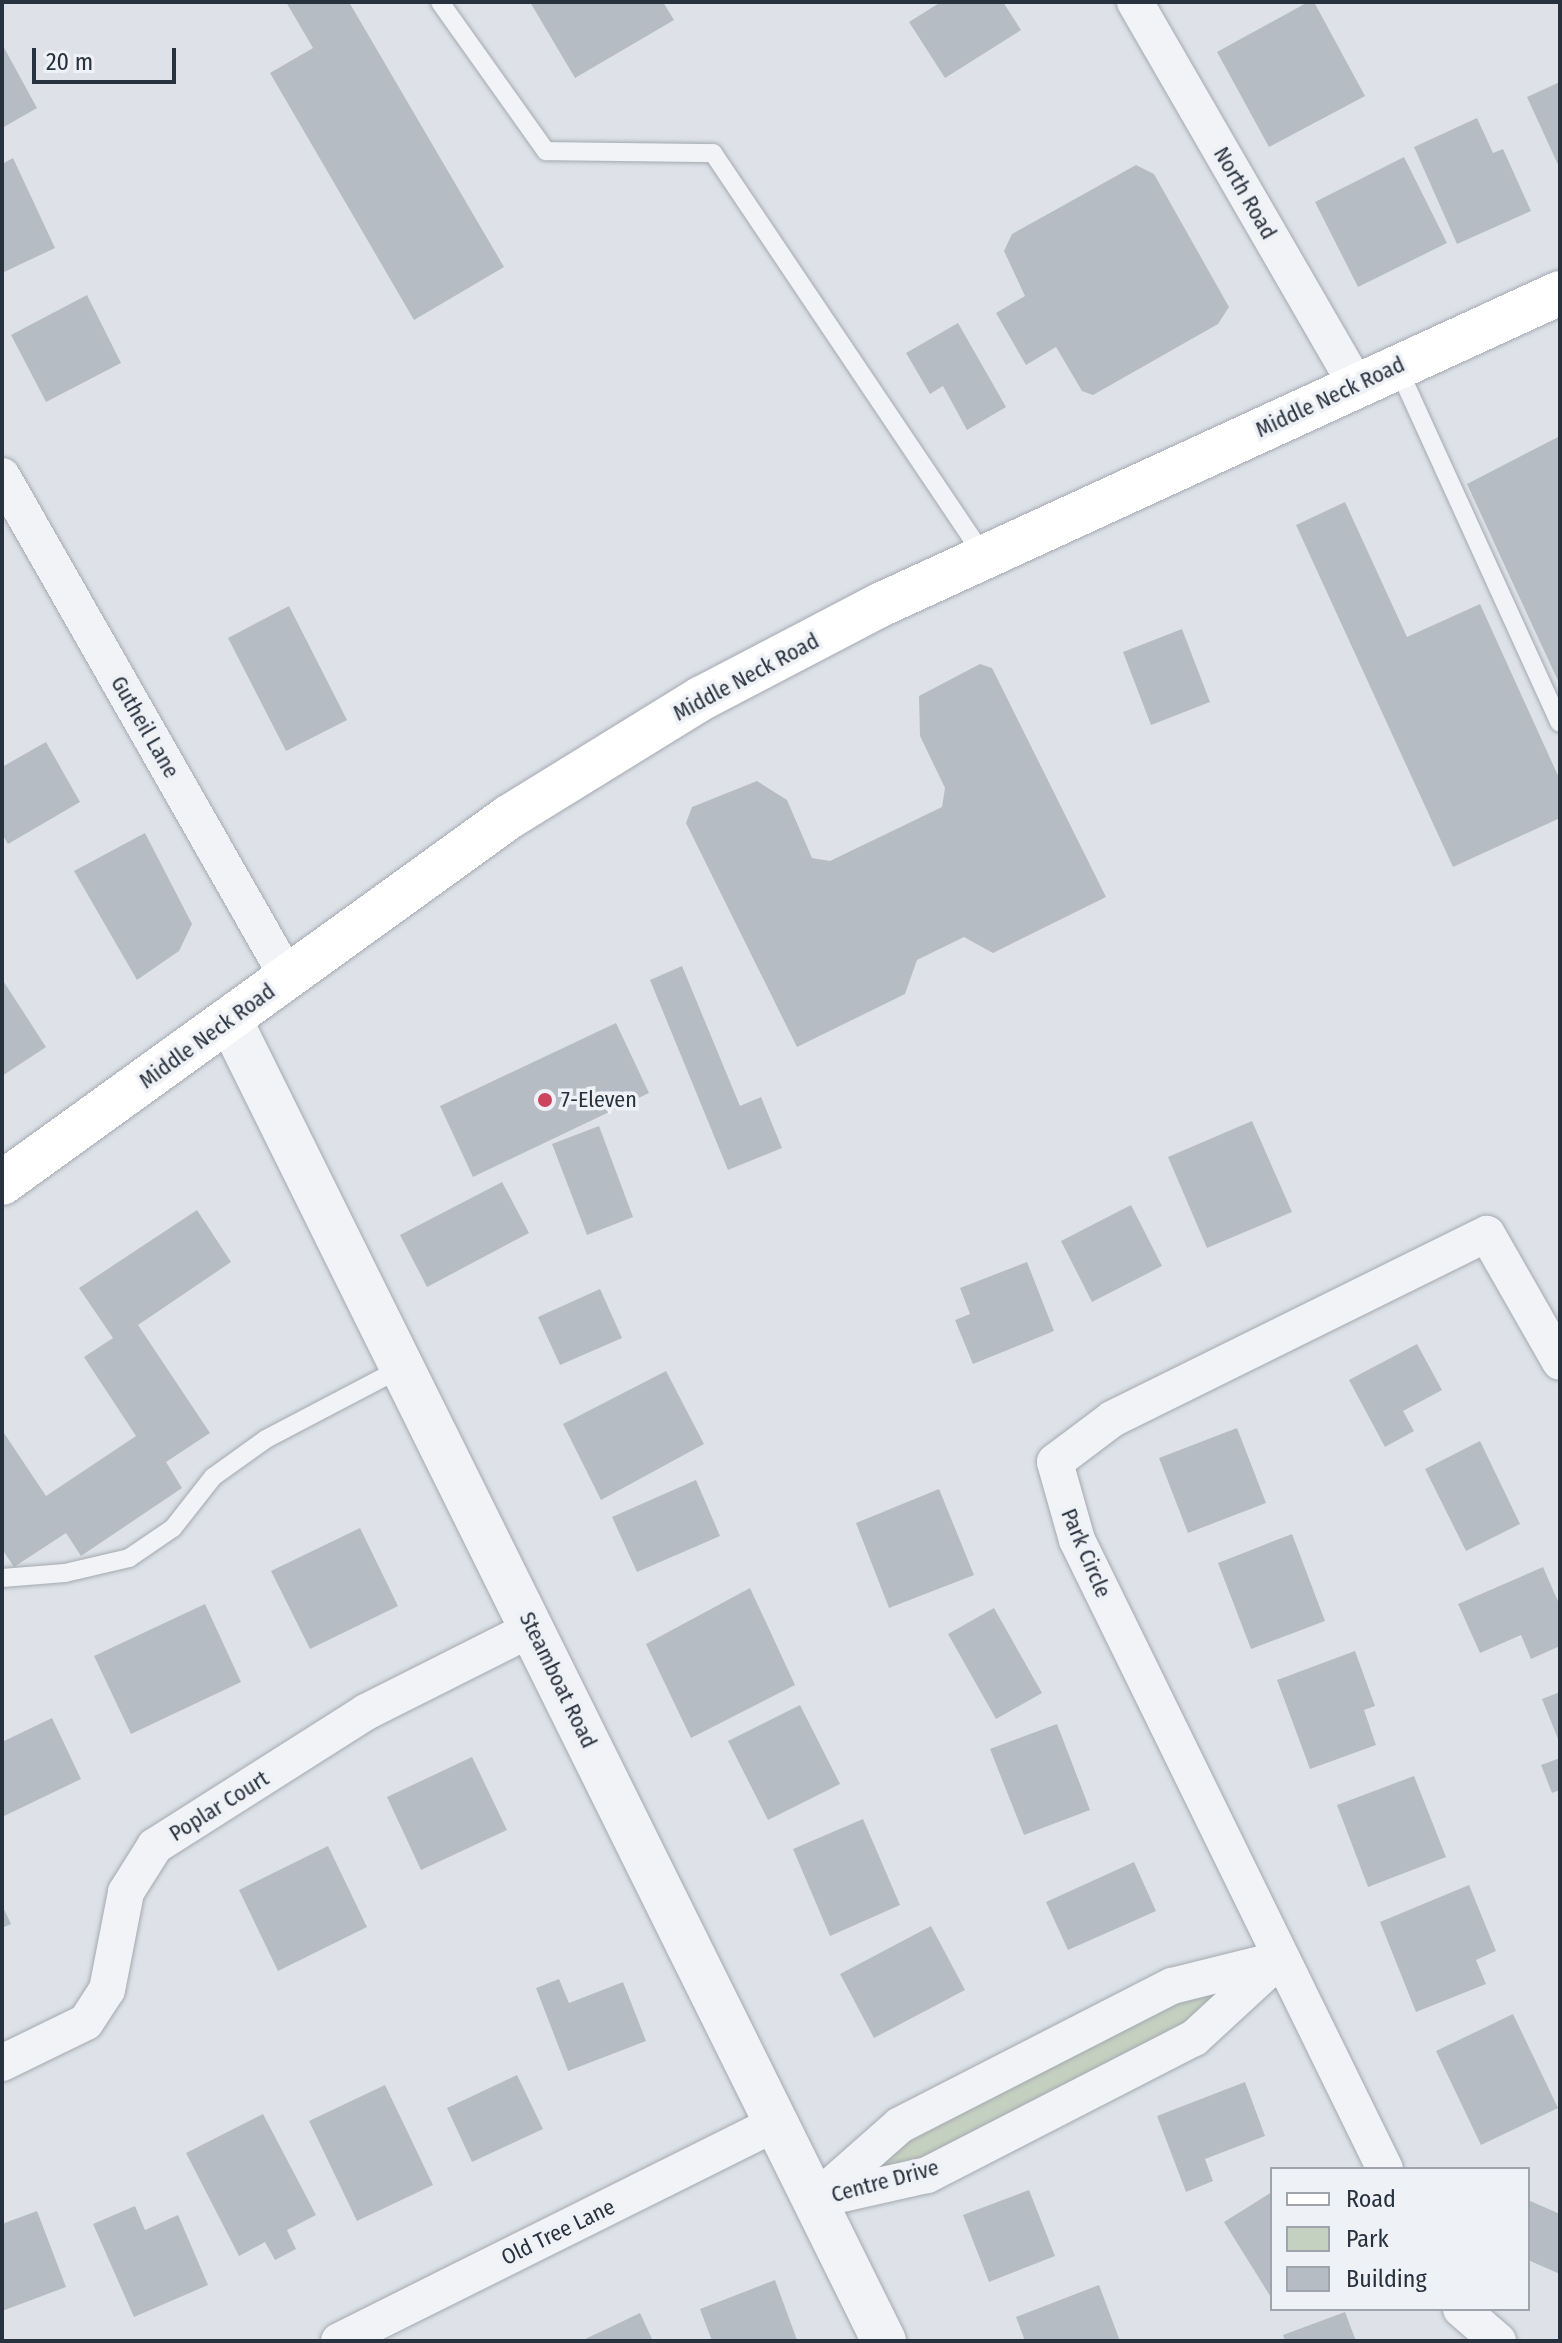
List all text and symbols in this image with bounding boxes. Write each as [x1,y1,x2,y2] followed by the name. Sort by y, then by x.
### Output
[36,32,180,82] scale bar
[46,48,93,76] text: 20 m
[1208,142,1282,244] street label: North Road
[1251,351,1409,443] street label: Middle Neck Road
[669,628,823,726] street label: Middle Neck Road
[105,671,185,783] street label: Gutheil Lane
[134,978,280,1094] street label: Middle Neck Road
[561,1087,637,1113] place label: 7-Eleven
[536,1091,554,1109] marker: 7-Eleven
[1055,1505,1117,1601] street label: Park Circle
[514,1608,602,1752] street label: Steamboat Road
[164,1765,274,1847] street label: Poplar Court
[828,2154,942,2208] street label: Centre Drive
[1270,2167,1530,2311] legend
[1346,2185,1396,2213] text: Road
[497,2193,619,2271] street label: Old Tree Lane
[1346,2225,1389,2253] text: Park
[1346,2265,1427,2293] text: Building

